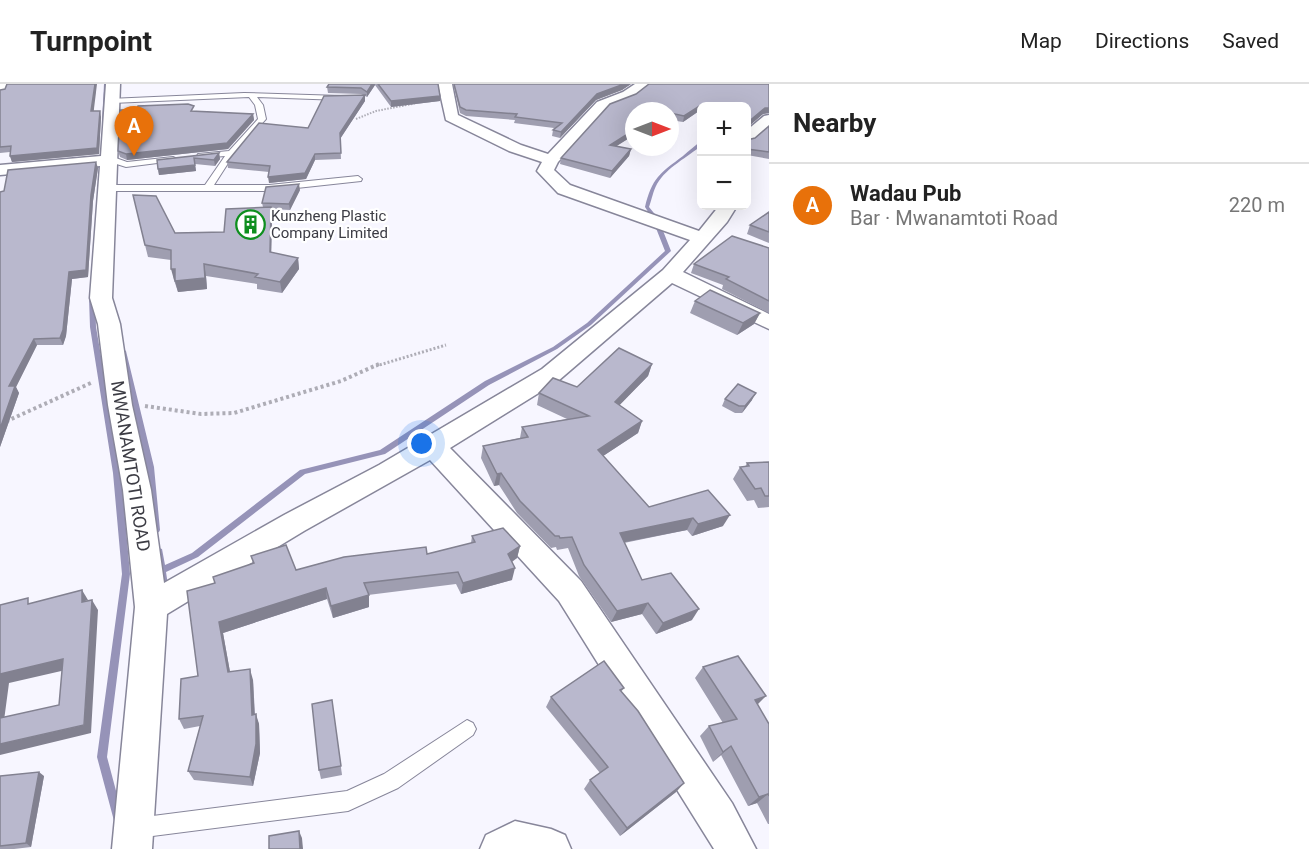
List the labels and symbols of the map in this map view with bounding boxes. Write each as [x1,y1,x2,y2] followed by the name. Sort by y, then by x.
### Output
[625,102,679,156] north arrow
[114,106,154,156] pin: A
[271,207,388,242] place label: Kunzheng Plastic Company Limited
[234,209,266,241] building icon: Kunzheng Plastic Company Limited
[107,379,155,553] street label: MWANAMTOTI ROAD
[407,429,436,458] your location

